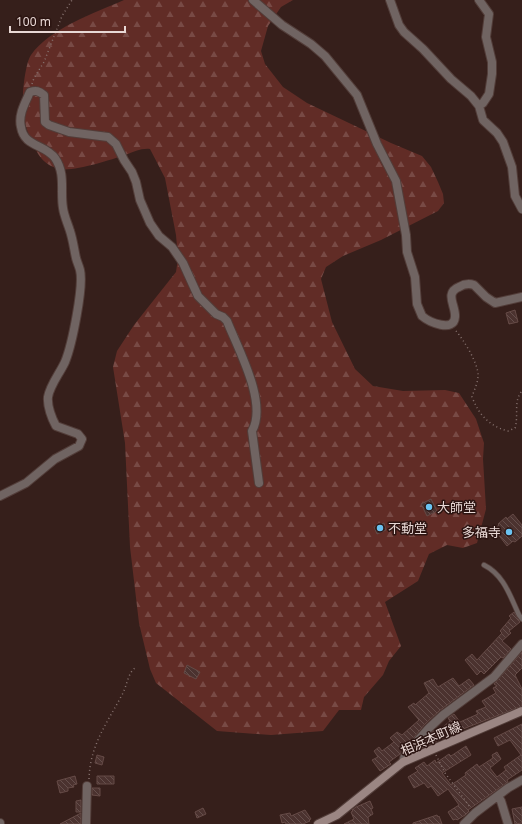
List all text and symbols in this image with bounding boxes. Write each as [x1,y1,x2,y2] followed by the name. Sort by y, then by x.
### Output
[10,8,125,34] scale bar
[16,13,51,30] text: 100 m
[437,498,476,516] place label: 大師堂
[424,502,434,512] marker: 大師堂
[388,519,427,537] place label: 不動堂
[375,523,385,533] marker: 不動堂
[462,523,501,541] place label: 多福寺
[504,527,514,537] marker: 多福寺
[398,717,464,759] street label: 相浜本町線

